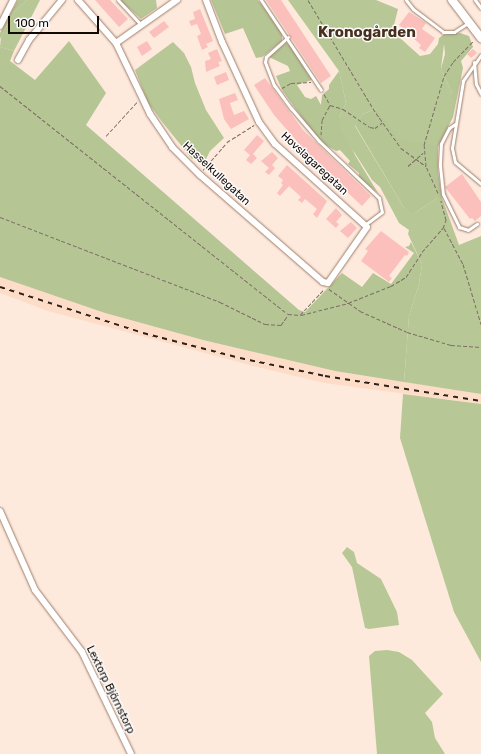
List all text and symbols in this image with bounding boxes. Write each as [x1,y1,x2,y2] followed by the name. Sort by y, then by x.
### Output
[10,8,101,34] scale bar
[15,16,49,30] text: 100 m
[318,24,416,42] district label: Kronogården
[278,130,350,198] street label: Hovslagaregatan
[180,139,252,209] street label: Hasselkullegatan
[83,644,137,736] street label: Lextorp Björnstorp

